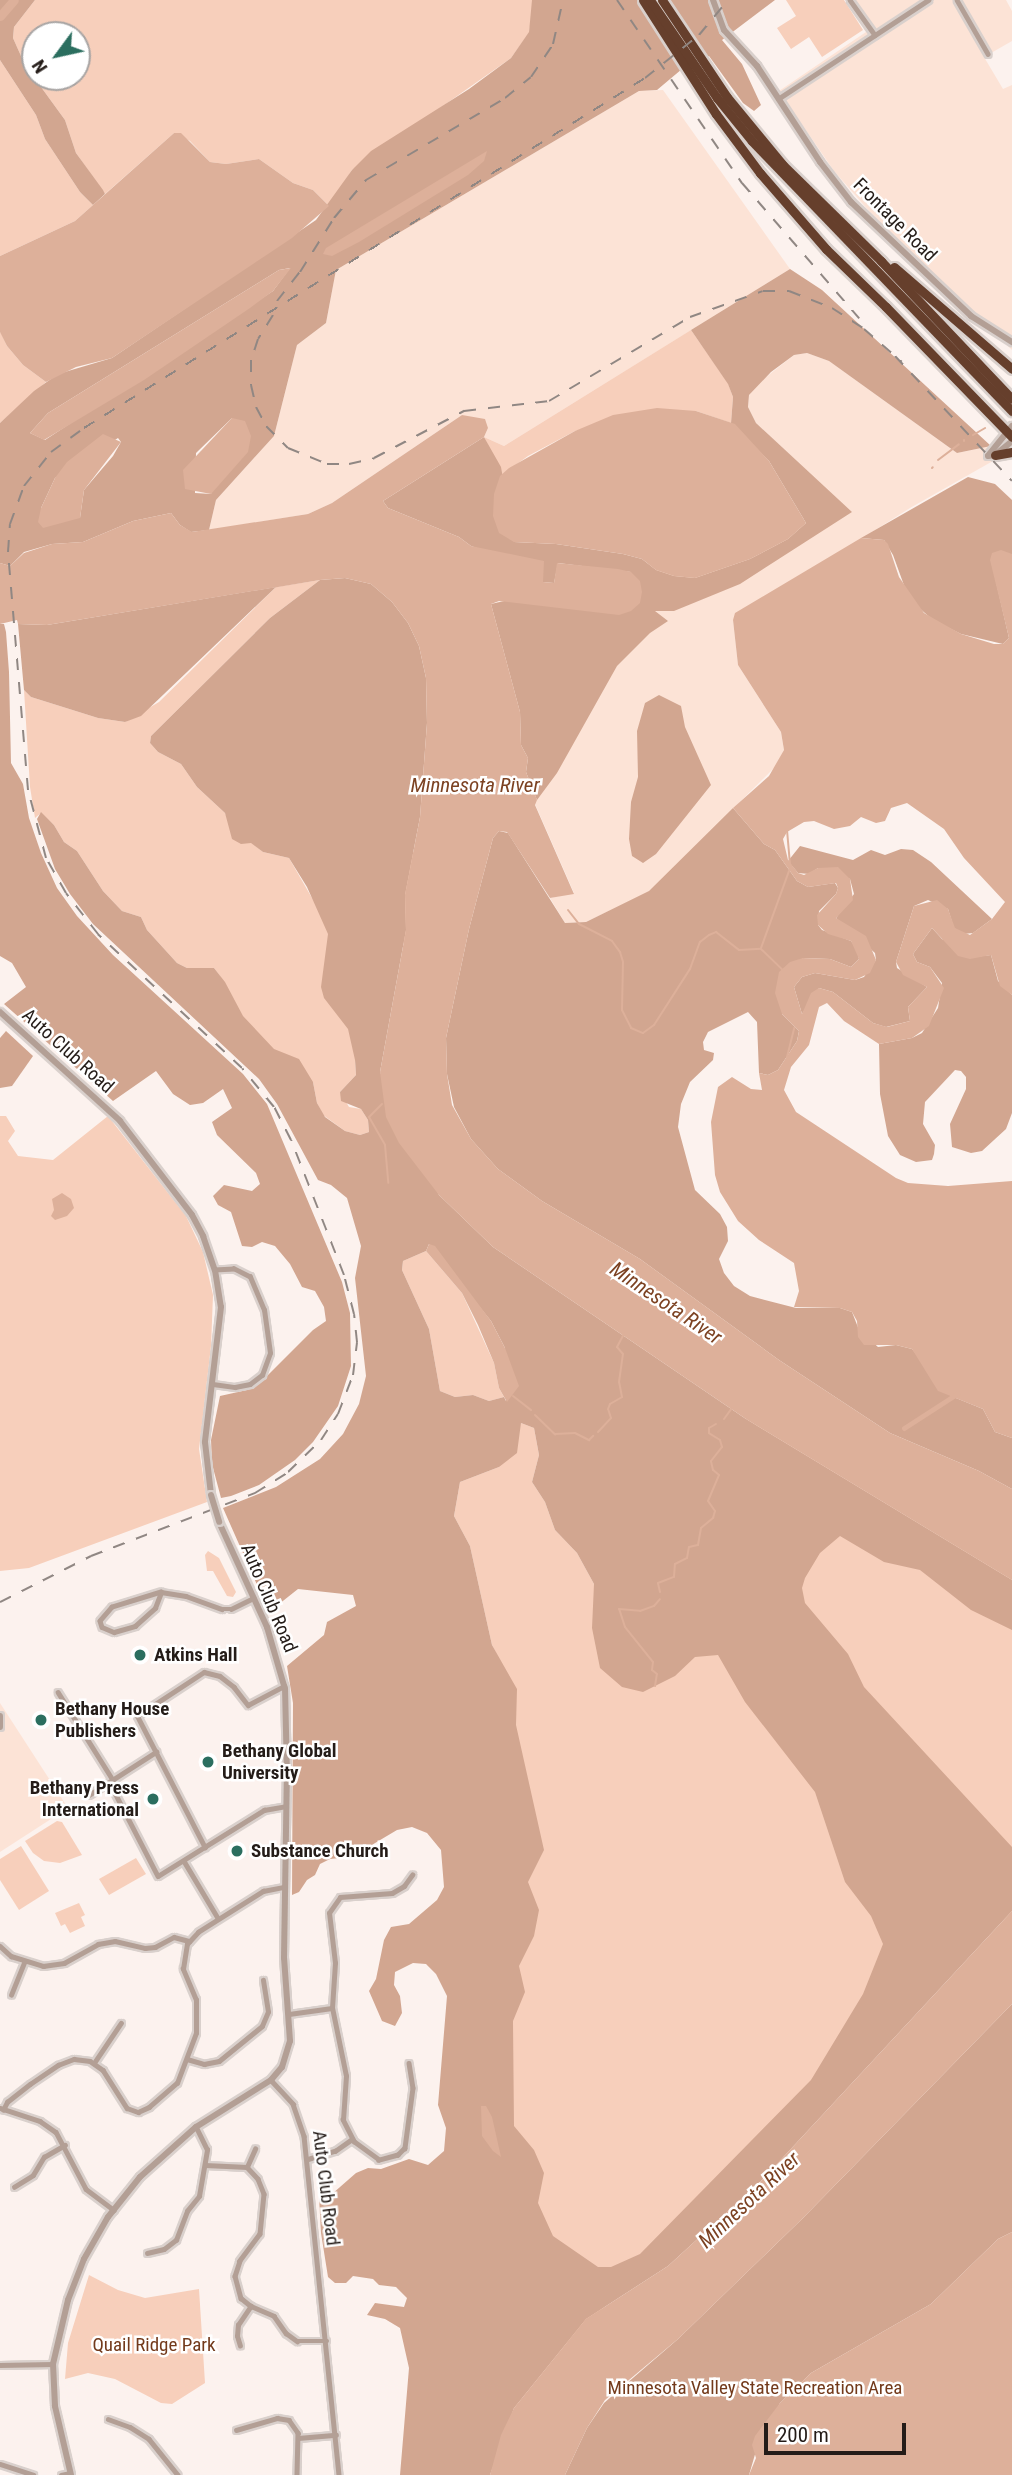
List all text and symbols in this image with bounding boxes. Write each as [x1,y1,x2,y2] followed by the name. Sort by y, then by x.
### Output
[21,21,91,91] north arrow
[27,55,52,78] text: N
[848,173,942,267] street label: Frontage Road
[410,772,540,798] water label: Minnesota River
[17,1004,119,1098] street label: Auto Club Road
[605,1256,727,1350] water label: Minnesota River
[236,1540,302,1656] street label: Auto Club Road
[154,1644,237,1666] place label: Atkins Hall
[132,1647,148,1663] marker: Atkins Hall
[55,1698,169,1742] place label: Bethany House Publishers
[33,1712,49,1728] marker: Bethany House Publishers
[222,1740,337,1784] place label: Bethany Global University
[200,1754,216,1770] marker: Bethany Global University
[30,1777,139,1821] place label: Bethany Press International
[145,1791,161,1807] marker: Bethany Press International
[251,1840,389,1862] place label: Substance Church
[229,1843,245,1859] marker: Substance Church
[308,2129,344,2247] street label: Auto Club Road
[693,2147,805,2253] water label: Minnesota River
[92,2334,216,2356] park label: Quail Ridge Park
[608,2377,902,2399] park label: Minnesota Valley State Recreation Area
[767,2408,909,2452] scale bar
[777,2423,829,2447] text: 200 m

